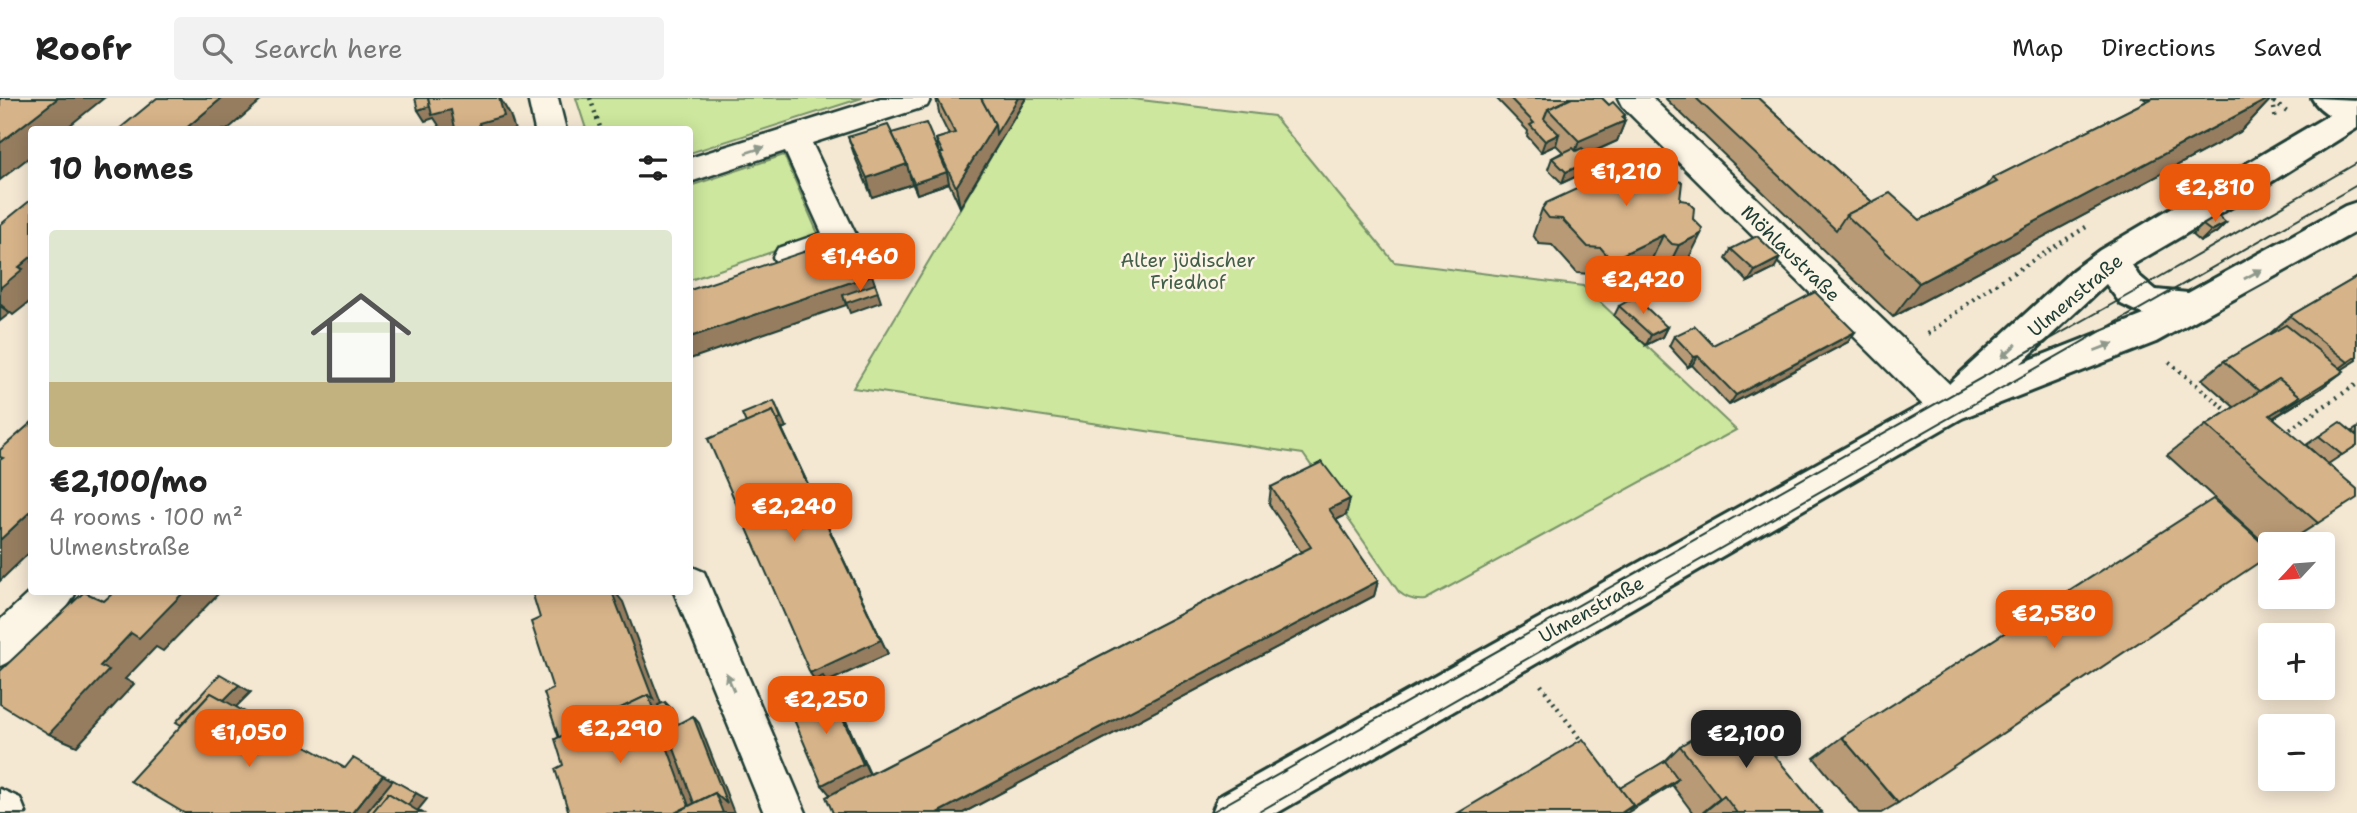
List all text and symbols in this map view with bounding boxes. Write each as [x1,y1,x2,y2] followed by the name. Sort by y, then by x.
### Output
[174,17,664,80] search box
[35,26,132,71] text: Roofr
[198,29,236,67] icon: search
[254,31,403,66] text: Search here
[2012,32,2063,64] text: Map
[2101,32,2216,64] text: Directions
[2254,32,2322,64] text: Saved
[744,144,765,154] one-way arrow
[49,148,194,189] text: 10 homes
[1569,148,1683,208] pin: €1,210
[634,149,672,187] icon: filters
[1590,156,1662,186] text: €1,210
[2158,164,2272,224] pin: €2,810
[2175,172,2255,202] text: €2,810
[1736,200,1846,307] street label: Möhlaustraße
[803,234,917,293] pin: €1,460
[821,241,899,271] text: €1,460
[1120,248,1256,295] park label: Alter jüdischer Friedhof
[2023,248,2128,342] street label: Ulmenstraße
[1586,256,1700,316] pin: €2,420
[1601,264,1685,294] text: €2,420
[2243,268,2262,280] one-way arrow
[298,275,424,401] icon: home
[2094,341,2115,352] one-way arrow
[2001,343,2018,359] one-way arrow
[49,461,208,502] text: €2,100/mo
[737,484,851,543] pin: €2,240
[751,491,837,521] text: €2,240
[49,502,243,532] text: 4 rooms · 100 m²
[49,532,190,562] text: Ulmenstraße
[2258,532,2334,609] north arrow
[2258,532,2335,791] map controls
[1534,570,1648,649] street label: Ulmenstraße
[1997,590,2111,650] pin: €2,580
[2012,598,2096,628] text: €2,580
[2258,623,2335,700] button: +
[725,671,736,692] one-way arrow
[769,676,883,736] pin: €2,250
[784,684,868,714] text: €2,250
[563,706,677,765] pin: €2,290
[192,710,306,769] pin: €1,050
[1689,710,1803,770] pin: €2,100
[577,713,663,743] text: €2,290
[2258,714,2335,791] button: −
[211,717,287,747] text: €1,050
[1707,718,1785,748] text: €2,100

